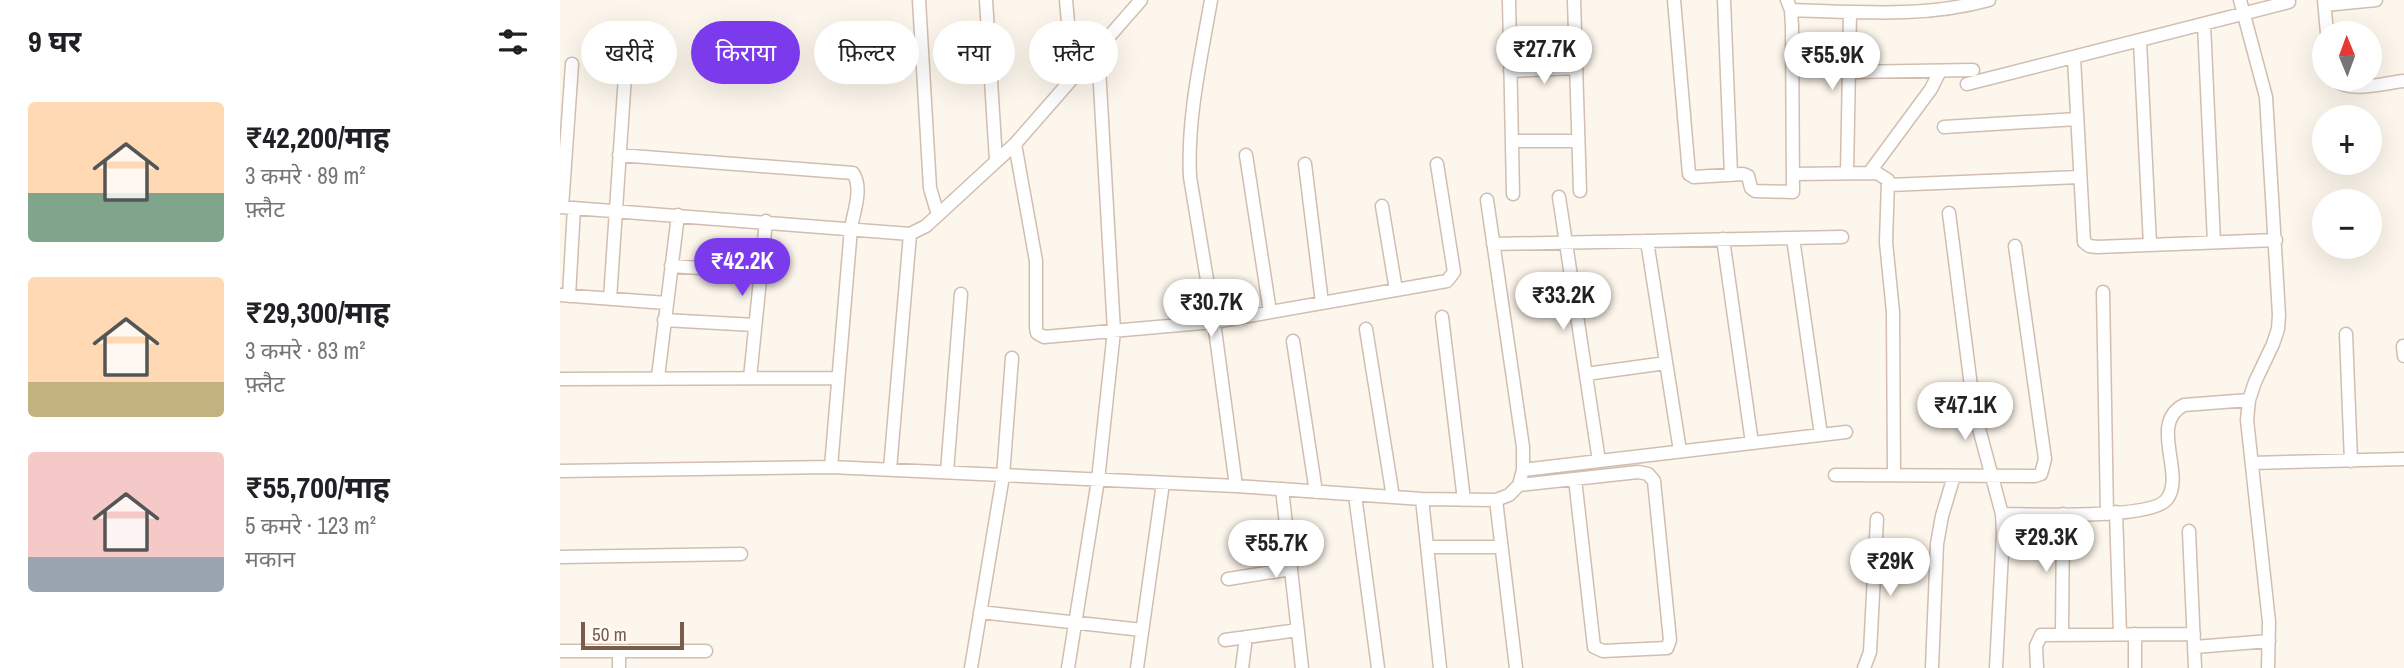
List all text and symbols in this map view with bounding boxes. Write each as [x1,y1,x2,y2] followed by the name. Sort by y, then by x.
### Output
[28,21,81,61] text: 9 घर
[581,21,677,84] chip: खरीदें
[691,21,800,84] chip: किराया
[814,21,919,84] chip: फ़िल्टर
[933,21,1015,84] chip: नया
[1029,21,1118,84] chip: फ़्लैट
[2312,21,2382,91] north arrow
[2312,21,2382,259] map controls
[494,23,532,61] icon: filters
[1487,27,1601,86] pin: ₹27.7K
[1775,32,1889,92] pin: ₹55.9K
[1512,33,1576,64] text: ₹27.7K
[1800,39,1864,70] text: ₹55.9K
[2312,105,2382,175] button: +
[245,117,390,157] text: ₹42,200/माह
[84,130,168,214] icon: home
[245,160,366,191] text: 3 कमरे · 89 m²
[2312,189,2382,259] button: −
[245,193,285,224] text: फ़्लैट
[685,238,799,298] pin: ₹42.2K
[710,245,774,276] text: ₹42.2K
[1506,272,1620,332] pin: ₹33.2K
[1531,279,1595,310] text: ₹33.2K
[1154,280,1268,339] pin: ₹30.7K
[1179,286,1243,317] text: ₹30.7K
[245,292,390,332] text: ₹29,300/माह
[84,305,168,389] icon: home
[245,335,366,366] text: 3 कमरे · 83 m²
[245,368,285,399] text: फ़्लैट
[1908,382,2022,442] pin: ₹47.1K
[1933,389,1997,420] text: ₹47.1K
[245,467,390,507] text: ₹55,700/माह
[84,480,168,564] icon: home
[245,510,376,541] text: 5 कमरे · 123 m²
[1989,514,2103,574] pin: ₹29.3K
[1219,520,1333,580] pin: ₹55.7K
[2014,521,2078,552] text: ₹29.3K
[1244,527,1308,558] text: ₹55.7K
[1849,538,1931,598] pin: ₹29K
[245,543,295,574] text: मकान
[1866,545,1914,576] text: ₹29K
[581,619,684,651] scale bar
[592,621,627,647] text: 50 m

